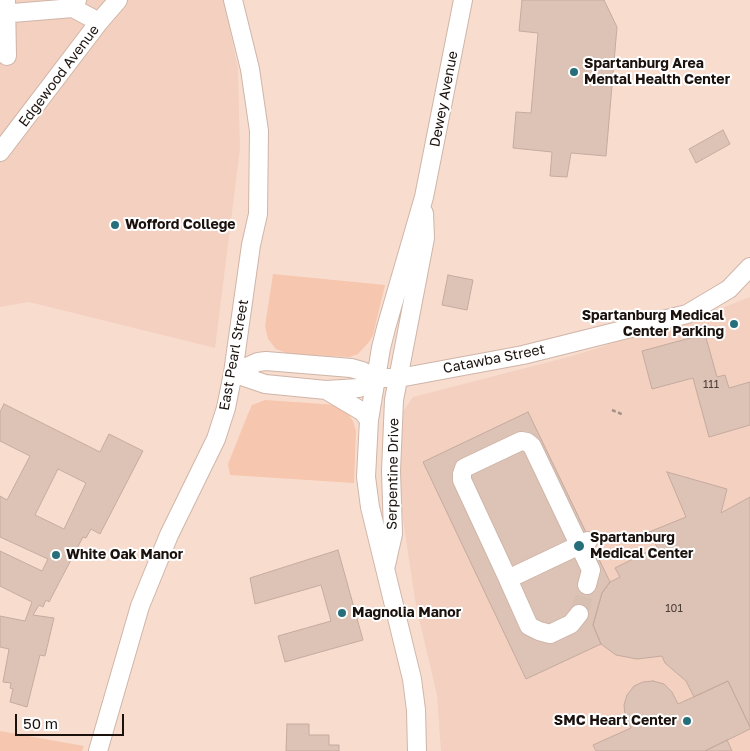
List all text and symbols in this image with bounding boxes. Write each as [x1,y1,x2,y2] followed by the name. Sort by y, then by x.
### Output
[15,22,103,130] street label: Edgewood Avenue
[426,50,462,148] street label: Dewey Avenue
[584,56,730,88] place label: Spartanburg Area Mental Health Center
[568,66,580,78] marker: Spartanburg Area Mental Health Center
[125,217,236,233] place label: Wofford College
[109,219,121,231] marker: Wofford College
[216,298,252,412] street label: East Pearl Street
[582,308,724,341] place label: Spartanburg Medical Center Parking
[728,318,740,330] marker: Spartanburg Medical Center Parking
[442,341,546,377] street label: Catawba Street
[703,378,719,392] house number: 111
[384,418,402,530] street label: Serpentine Drive
[590,530,694,562] place label: Spartanburg Medical Center
[572,539,586,553] marker: Spartanburg Medical Center
[66,547,183,563] place label: White Oak Manor
[50,549,62,561] marker: White Oak Manor
[665,602,683,616] house number: 101
[352,605,461,621] place label: Magnolia Manor
[336,607,348,619] marker: Magnolia Manor
[18,704,126,736] scale bar
[554,713,677,729] place label: SMC Heart Center
[23,714,58,732] text: 50 m
[681,715,693,727] marker: SMC Heart Center

